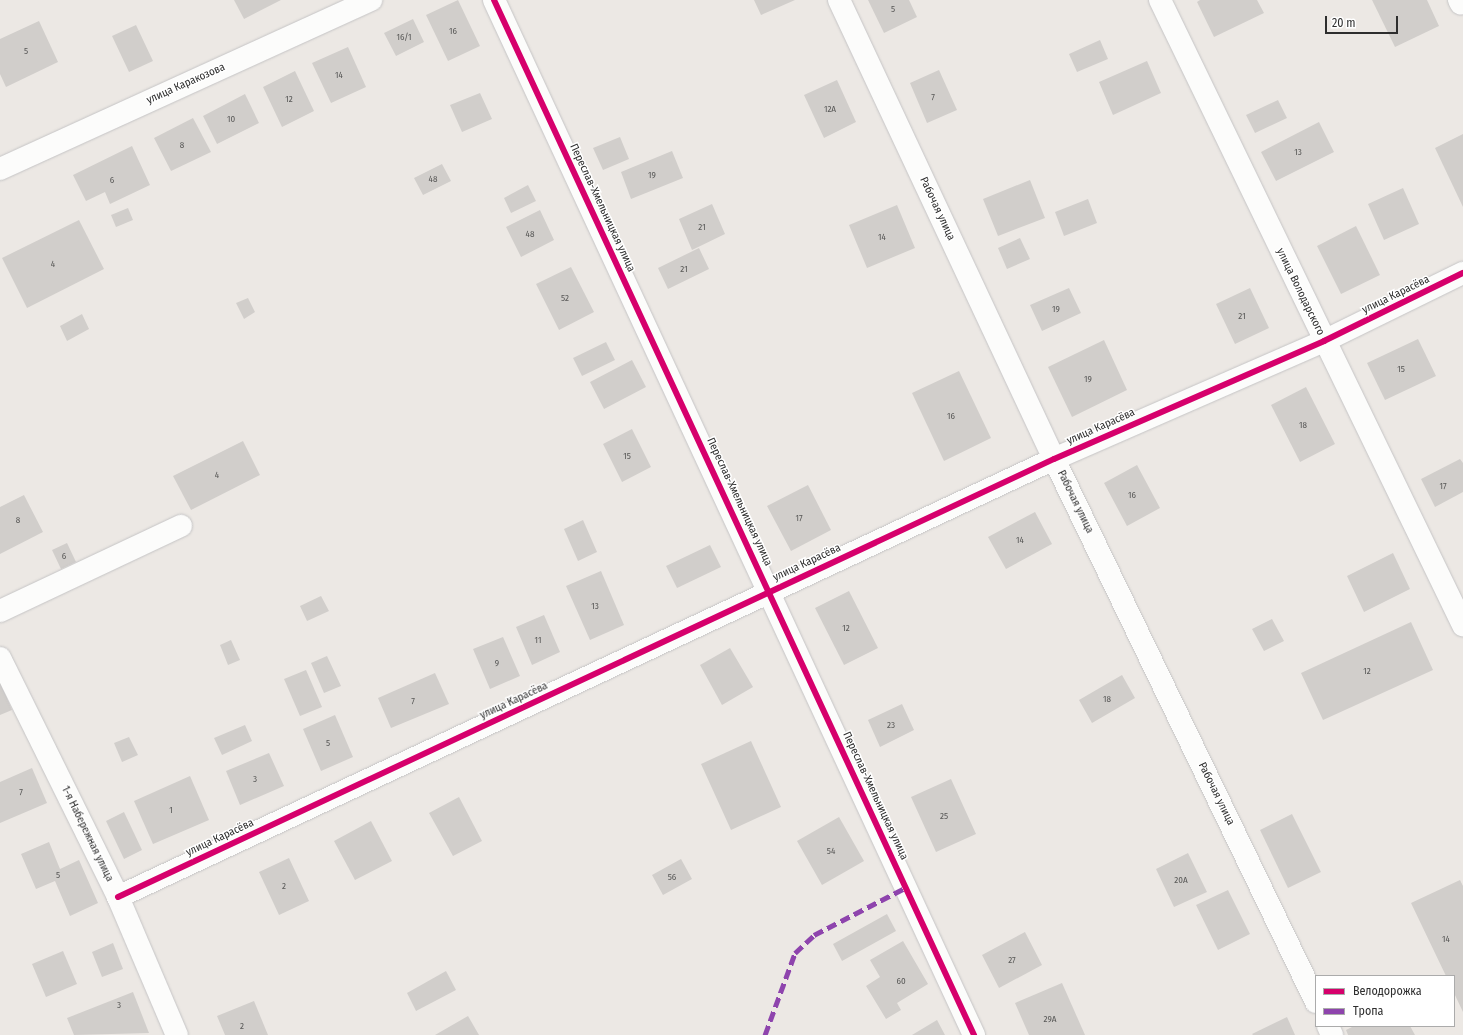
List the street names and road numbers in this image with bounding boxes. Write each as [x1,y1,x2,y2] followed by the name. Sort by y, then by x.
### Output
[145,61,227,107] street label: улица Каракозова
[566,142,638,274] street label: Переслав-Хмельницкая улица
[917,175,957,243] street label: Рабочая улица
[1273,246,1327,338] street label: улица Володарского
[1360,273,1432,317] street label: улица Карасёва
[1065,406,1137,448] street label: улица Карасёва
[703,436,775,568] street label: Переслав-Хмельницкая улица
[1054,468,1096,536] street label: Рабочая улица
[771,542,843,584] street label: улица Карасёва
[478,680,550,722] street label: улица Карасёва
[839,730,911,862] street label: Переслав-Хмельницкая улица
[1195,760,1237,828] street label: Рабочая улица
[58,784,116,884] street label: 1-я Набережная улица
[184,817,256,859] street label: улица Карасёва

